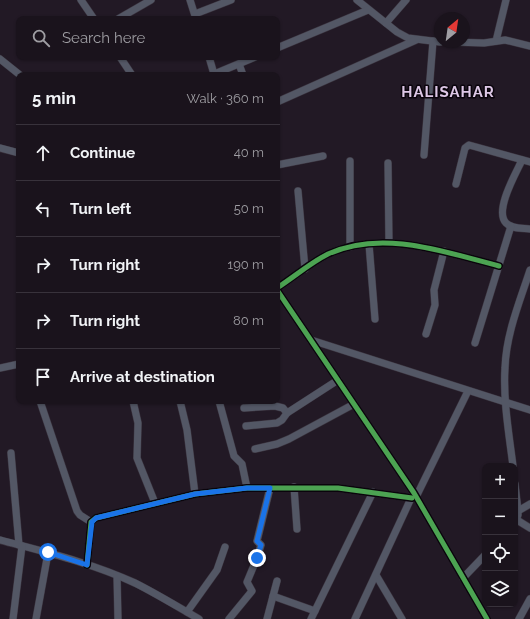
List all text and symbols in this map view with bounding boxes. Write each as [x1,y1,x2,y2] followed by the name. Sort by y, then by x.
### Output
[434,12,470,48] north arrow
[16,16,280,60] search box
[30,27,52,49] icon: search
[62,29,145,47] text: Search here
[401,83,495,101] district label: HALISAHAR
[32,88,76,108] text: 5 min
[186,91,264,106] text: Walk · 360 m
[32,142,54,164] icon: ahead
[70,144,135,162] text: Continue
[234,145,264,160] text: 40 m
[32,198,54,220] icon: left
[70,200,131,218] text: Turn left
[234,201,264,216] text: 50 m
[32,254,54,276] icon: right
[70,256,140,274] text: Turn right
[228,257,264,272] text: 190 m
[32,310,54,332] icon: right
[70,312,140,330] text: Turn right
[233,313,264,328] text: 80 m
[32,366,54,388] icon: arrive
[70,368,215,386] text: Arrive at destination
[482,463,518,607] map controls
[482,463,518,499] button: +
[482,499,518,535] button: −
[482,535,518,571] button: locate
[39,543,57,561] route start
[248,549,266,567] route end
[482,571,518,607] button: layers

